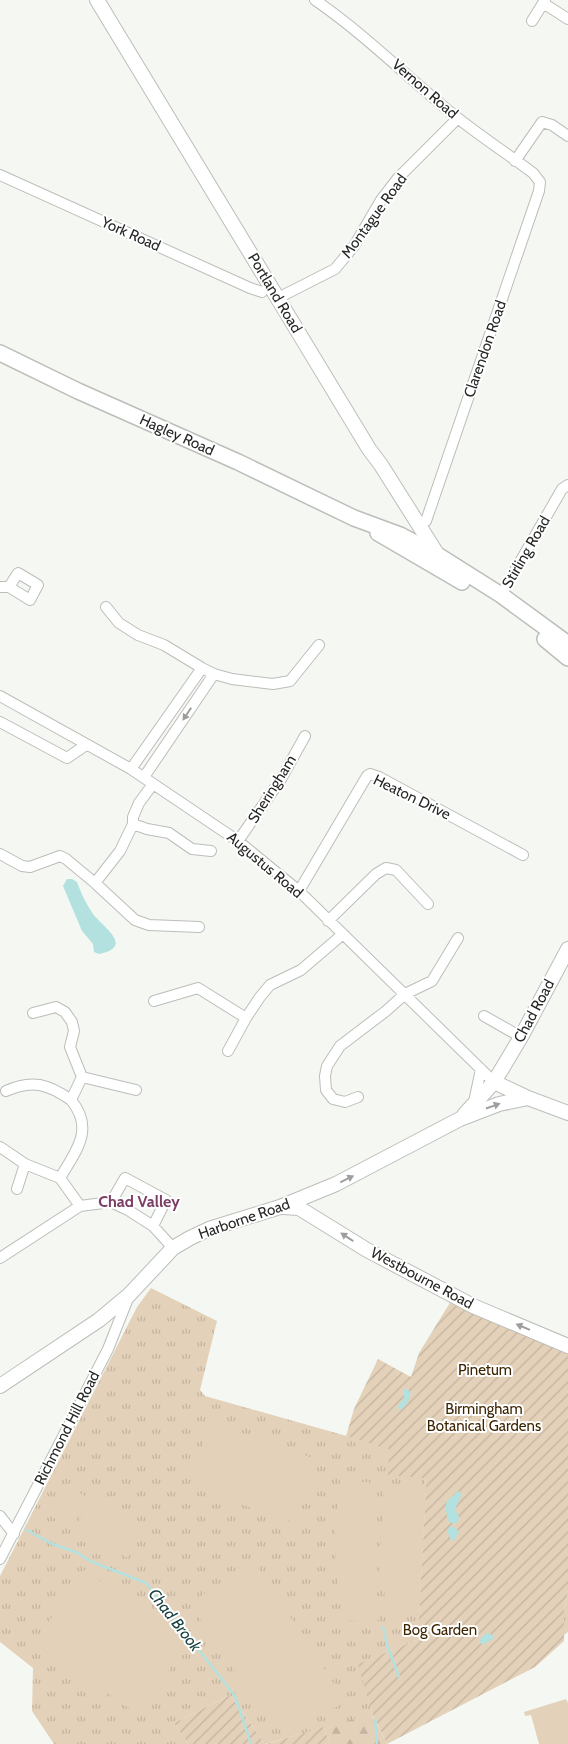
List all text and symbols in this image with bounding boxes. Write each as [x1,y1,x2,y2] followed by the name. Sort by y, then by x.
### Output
[388,55,462,123] street label: Vernon Road
[337,170,411,262] street label: Montague Road
[98,213,163,255] street label: York Road
[244,250,306,336] street label: Portland Road
[460,298,510,400] street label: Clarendon Road
[137,411,217,459] street label: Hagley Road
[498,513,554,591] street label: Stirling Road
[182,707,192,721] one-way arrow
[244,752,300,826] street label: Sheringham
[370,771,454,824] street label: Heaton Drive
[223,828,307,902] street label: Augustus Road
[510,976,558,1046] street label: Chad Road
[486,1102,501,1109] one-way arrow
[340,1175,354,1183] one-way arrow
[98,1192,180,1211] district label: Chad Valley
[196,1195,292,1243] street label: Harborne Road
[341,1232,354,1242] one-way arrow
[368,1243,476,1313] street label: Westbourne Road
[516,1322,530,1330] one-way arrow
[458,1361,512,1379] park label: Pinetum
[31,1368,103,1488] street label: Richmond Hill Road
[427,1400,541,1435] park label: Birmingham Botanical Gardens
[145,1585,206,1656] water label: Chad Brook
[403,1621,477,1639] park label: Bog Garden

